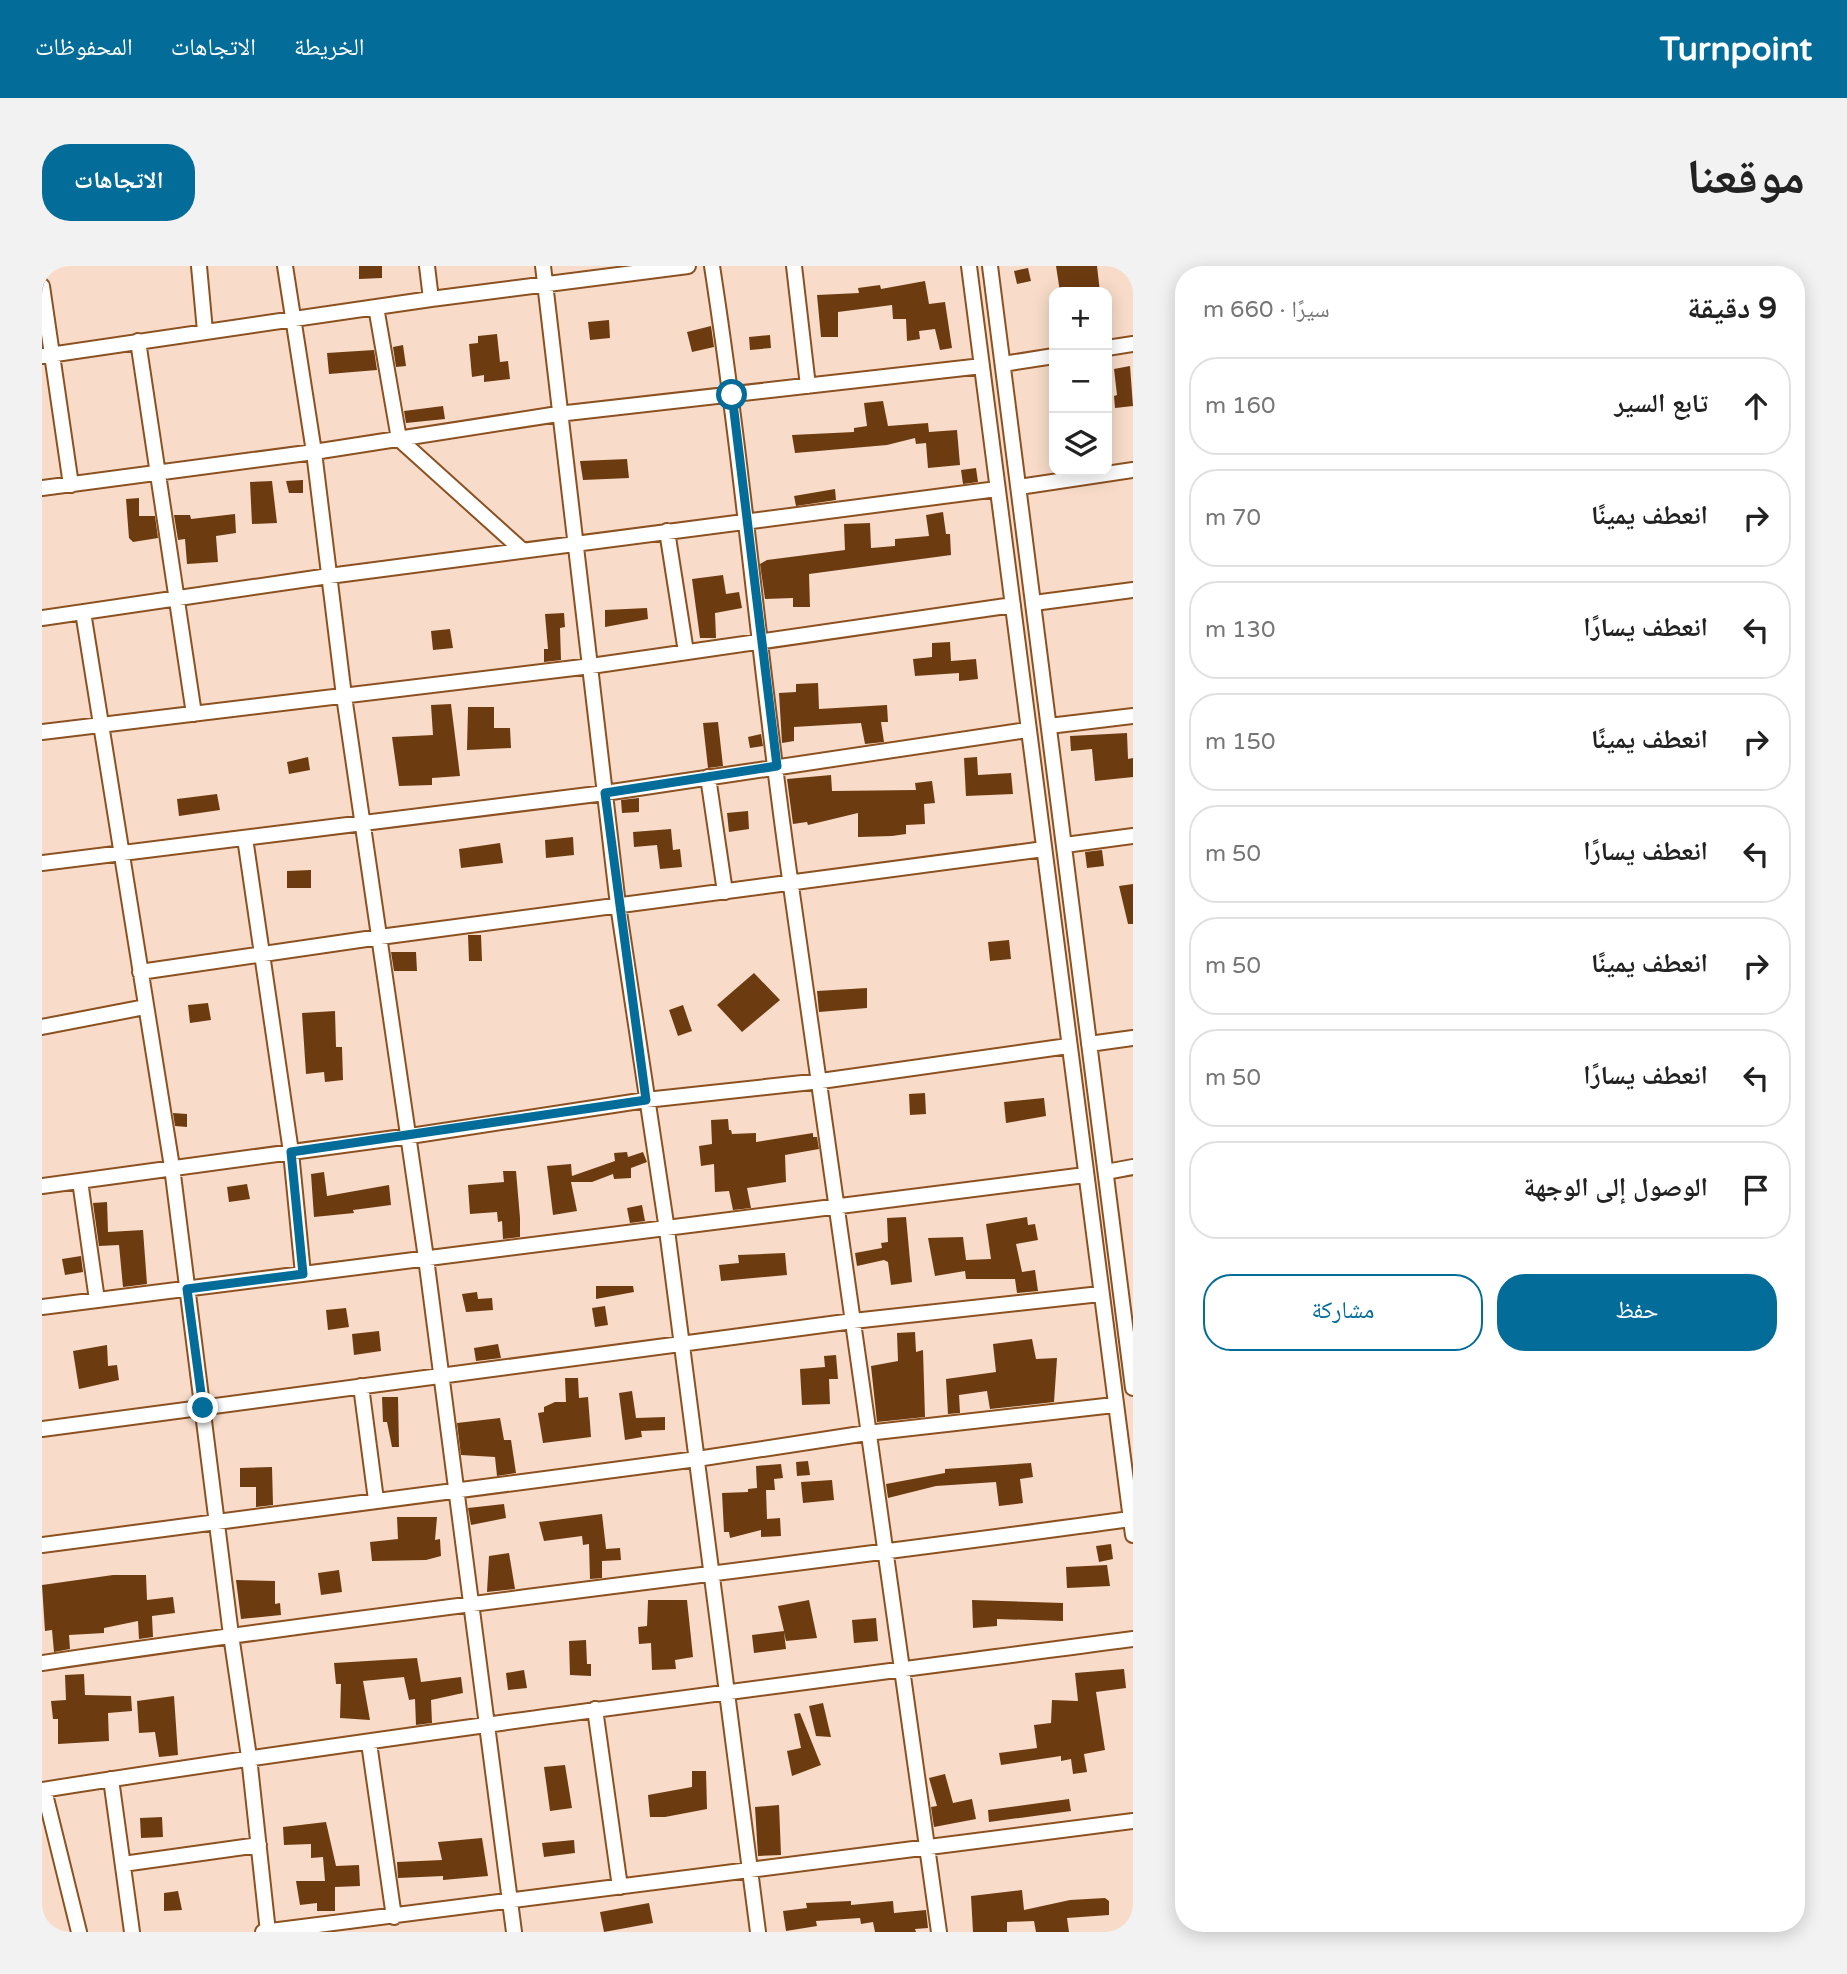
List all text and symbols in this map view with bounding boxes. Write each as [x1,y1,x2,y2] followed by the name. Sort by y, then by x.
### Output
[1660,30,1812,69] text: Turnpoint
[35,33,133,62] text: المحفوظات
[171,33,256,62] text: الاتجاهات
[294,33,365,62] text: الخريطة
[42,144,195,221] button: الاتجاهات
[1687,148,1805,207] text: موقعنا
[1049,287,1112,476] map controls
[1049,287,1112,350] button: +
[1687,290,1777,327] text: 9 دقيقة
[1203,296,1330,324] text: سيرًا · 660 m
[1049,350,1112,413] button: −
[716,379,747,410] route start
[1737,387,1775,425] icon: ahead
[1615,388,1708,419] text: تابع السير
[1205,392,1275,420] text: 160 m
[1049,413,1112,476] button: layers
[1737,499,1775,537] icon: right
[1591,500,1708,531] text: انعطف يمينًا
[1205,504,1261,532] text: 70 m
[1737,611,1775,649] icon: left
[1583,612,1708,643] text: انعطف يسارًا
[1205,616,1275,644] text: 130 m
[1737,723,1775,761] icon: right
[1591,724,1708,755] text: انعطف يمينًا
[1205,728,1275,756] text: 150 m
[1737,835,1775,873] icon: left
[1583,836,1708,867] text: انعطف يسارًا
[1205,840,1261,868] text: 50 m
[1737,947,1775,985] icon: right
[1591,948,1708,979] text: انعطف يمينًا
[1205,952,1261,980] text: 50 m
[1737,1059,1775,1097] icon: left
[1583,1060,1708,1091] text: انعطف يسارًا
[1205,1064,1261,1092] text: 50 m
[1737,1171,1775,1209] icon: arrive
[1524,1172,1708,1203] text: الوصول إلى الوجهة
[1203,1274,1483,1351] button: مشاركة
[1497,1274,1777,1351] button: حفظ
[187,1392,218,1423] route end

